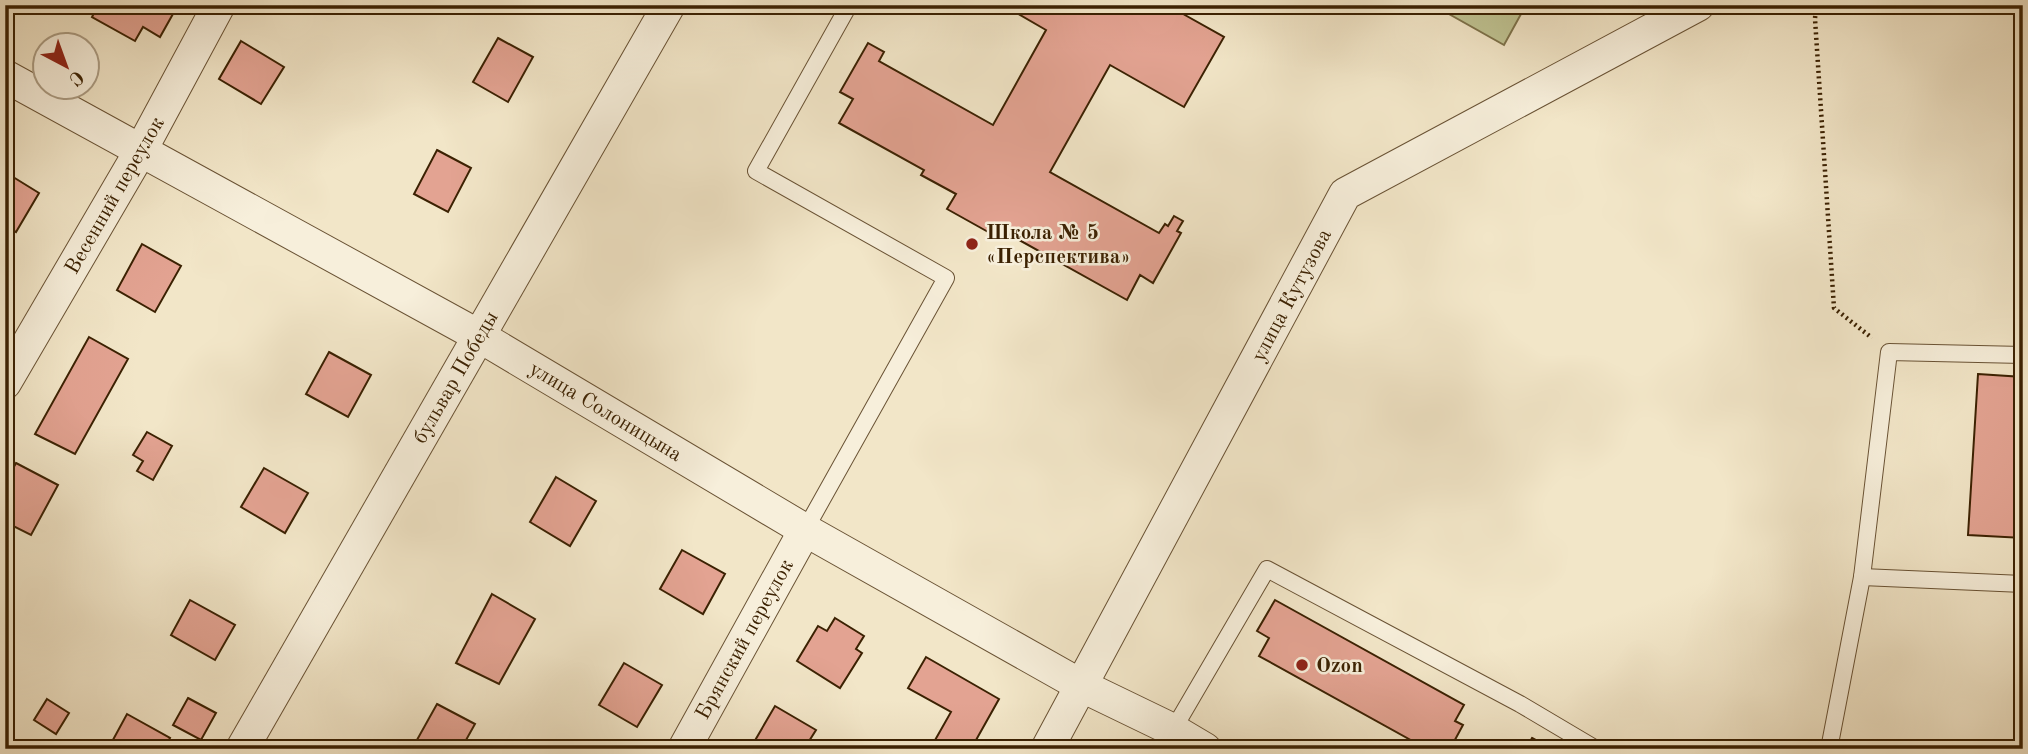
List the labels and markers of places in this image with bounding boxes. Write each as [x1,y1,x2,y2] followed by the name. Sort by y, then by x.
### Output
[986,223,1131,268] place label: Школа № 5 «Перспектива»
[964,236,980,252] marker: Школа № 5 «Перспектива»
[1316,656,1363,677] place label: Ozon
[1294,657,1310,673] marker: Ozon

